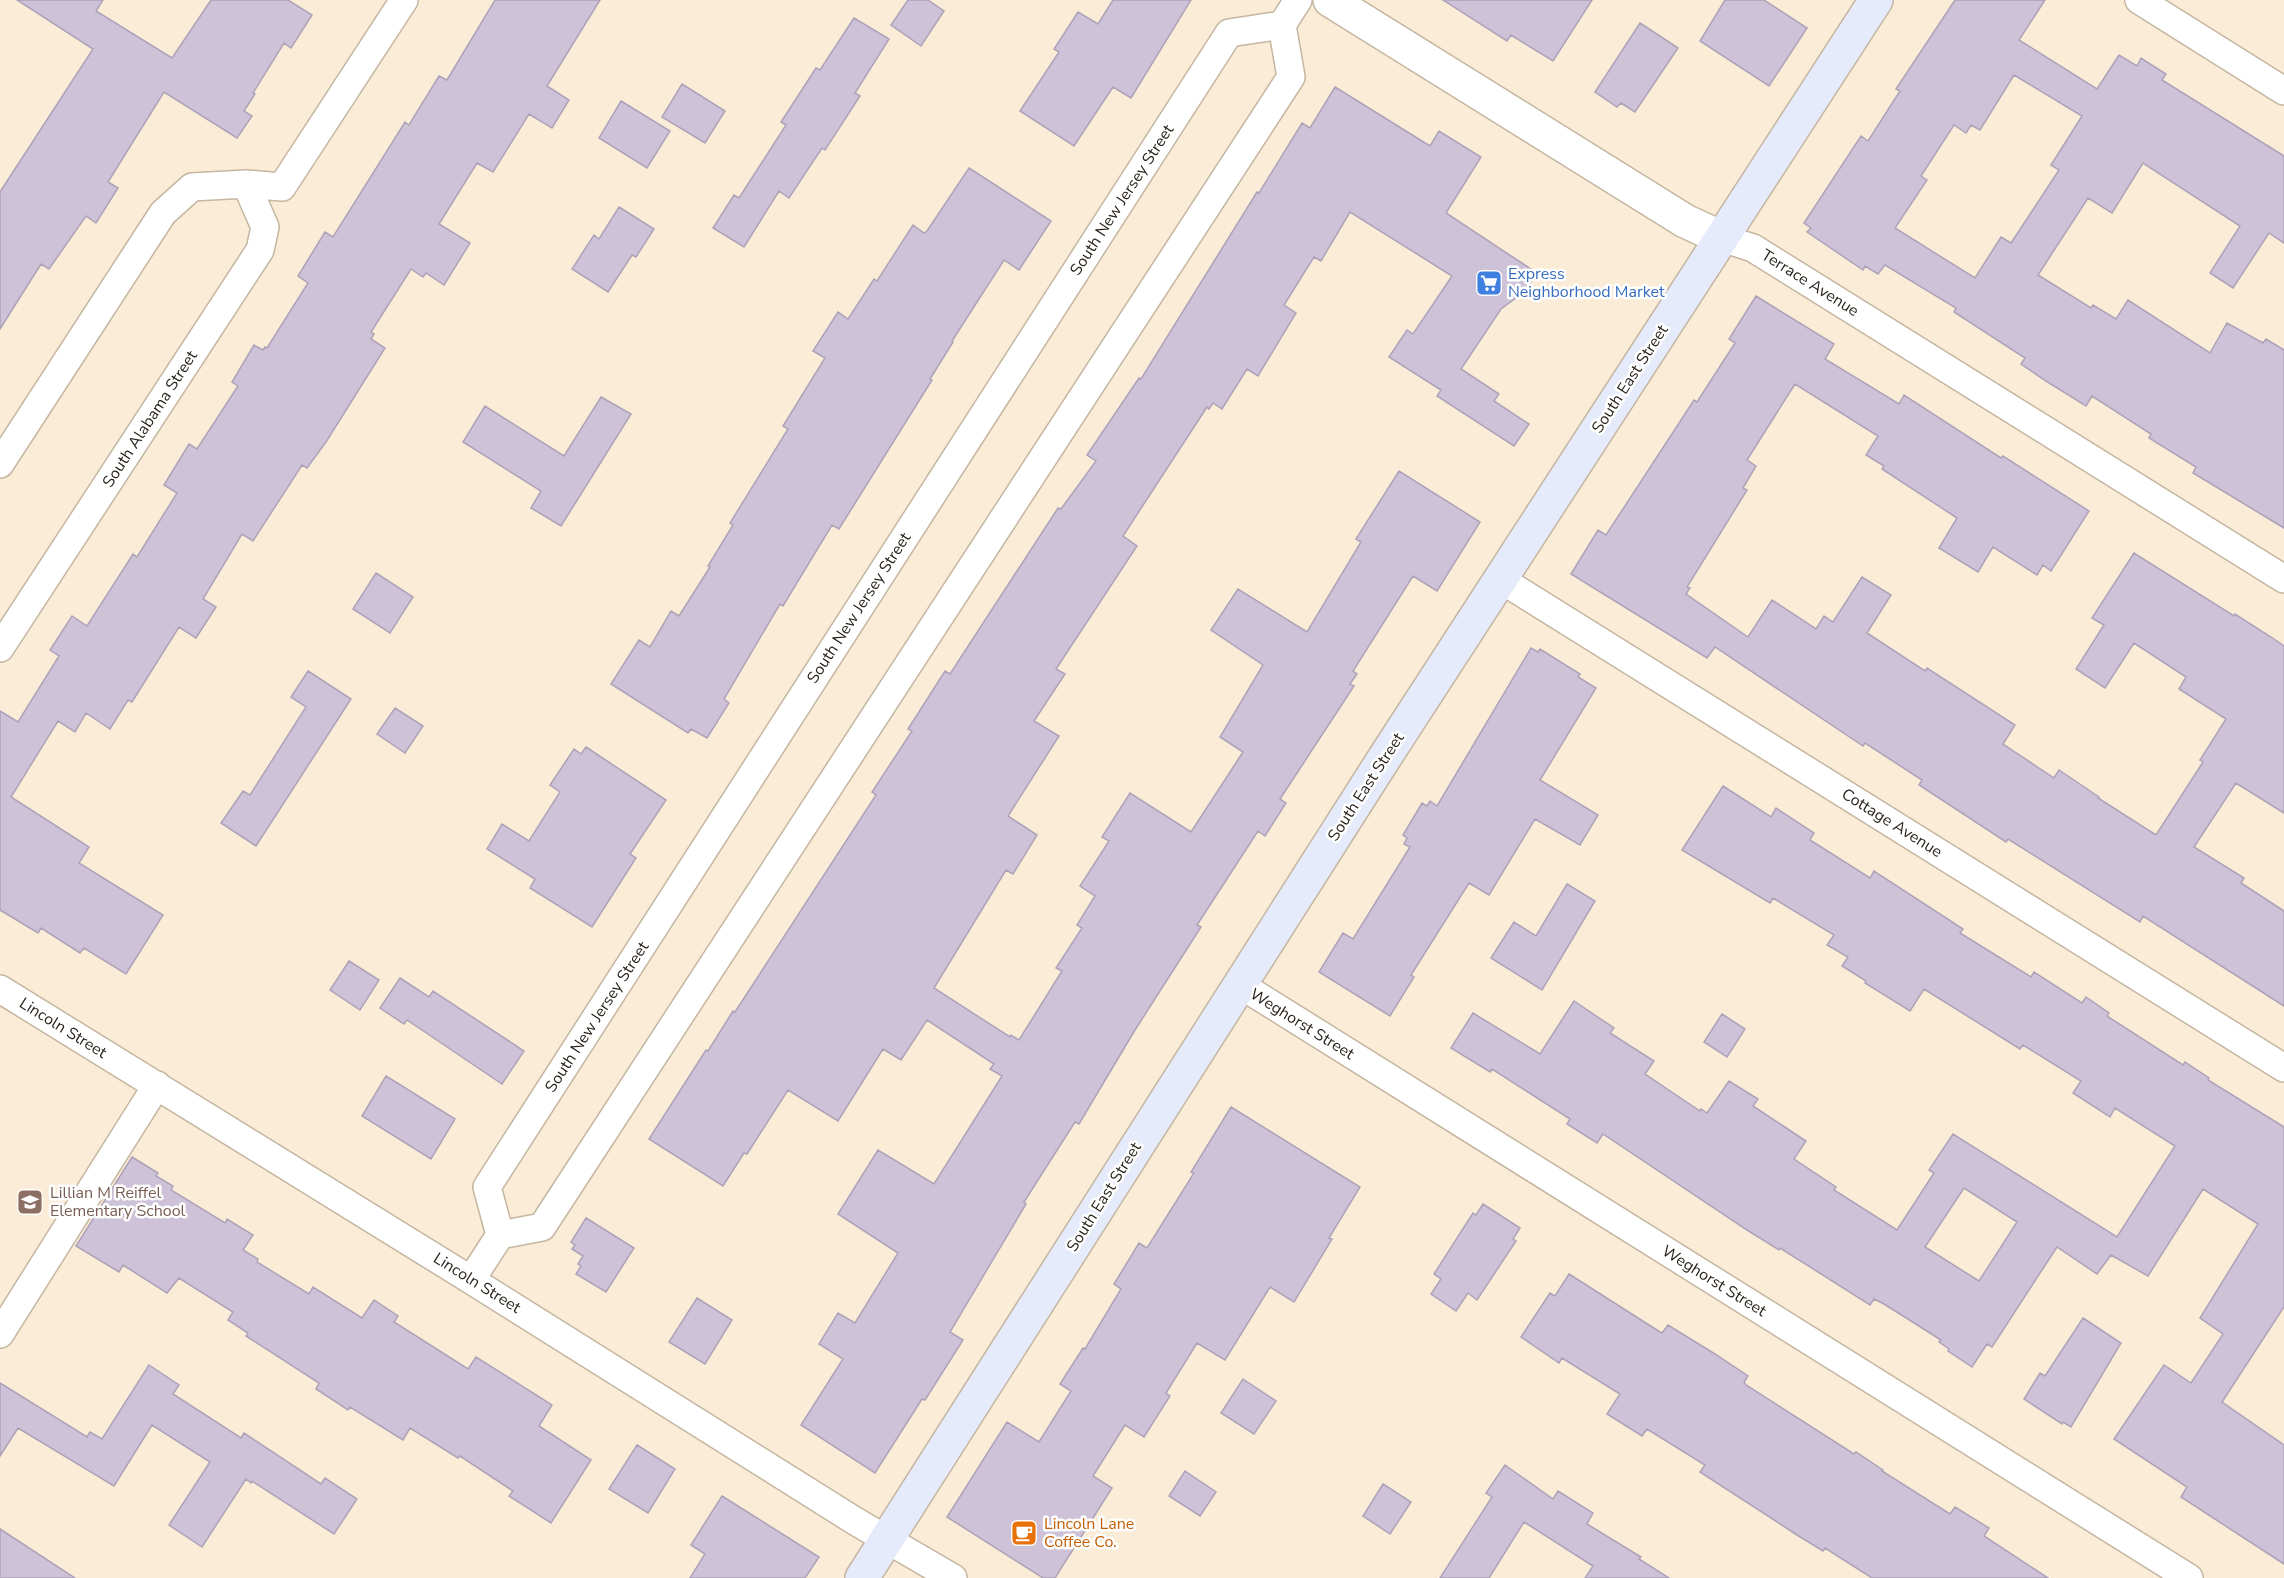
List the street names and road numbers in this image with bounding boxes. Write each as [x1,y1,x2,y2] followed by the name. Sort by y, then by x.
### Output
[1065,120,1179,280] street label: South New Jersey Street
[1757,244,1863,322] street label: Terrace Avenue
[1587,320,1674,437] street label: South East Street
[97,346,203,492] street label: South Alabama Street
[802,528,916,688] street label: South New Jersey Street
[1323,728,1410,845] street label: South East Street
[1837,783,1947,863] street label: Cottage Avenue
[540,937,654,1097] street label: South New Jersey Street
[1246,983,1359,1065] street label: Weghorst Street
[15,992,111,1064] street label: Lincoln Street
[1062,1138,1147,1256] street label: South East Street
[1658,1240,1771,1322] street label: Weghorst Street
[429,1247,525,1319] street label: Lincoln Street

